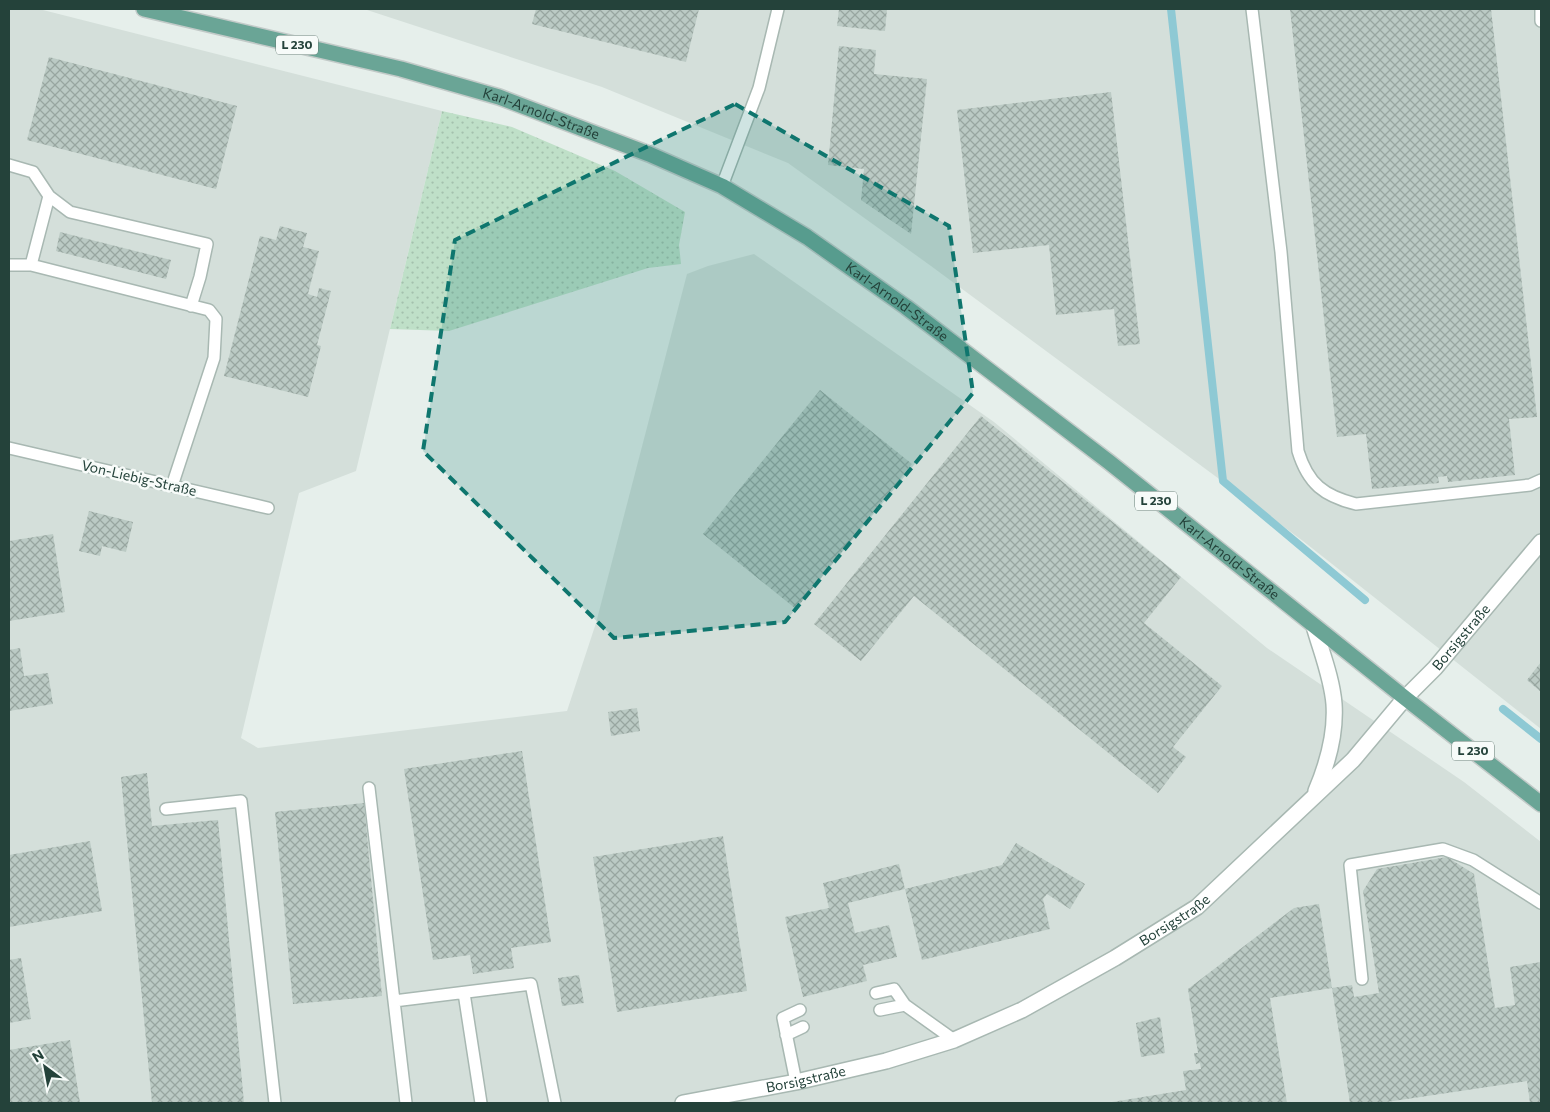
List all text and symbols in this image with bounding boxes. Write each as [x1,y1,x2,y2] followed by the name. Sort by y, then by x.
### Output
[276,36,318,54] road number: L 230
[481,84,602,142] street label: Karl-Arnold-Straße
[843,258,952,344] street label: Karl-Arnold-Straße
[80,456,198,499] street label: Von-Liebig-Straße
[1135,492,1177,511] road number: L 230
[1176,513,1283,603] street label: Karl-Arnold-Straße
[1428,600,1493,673] street label: Borsigstraße
[1452,741,1494,760] road number: L 230
[1136,890,1213,949] street label: Borsigstraße
[20,1042,70,1092] north arrow
[29,1046,47,1066] text: N
[764,1062,847,1095] street label: Borsigstraße

